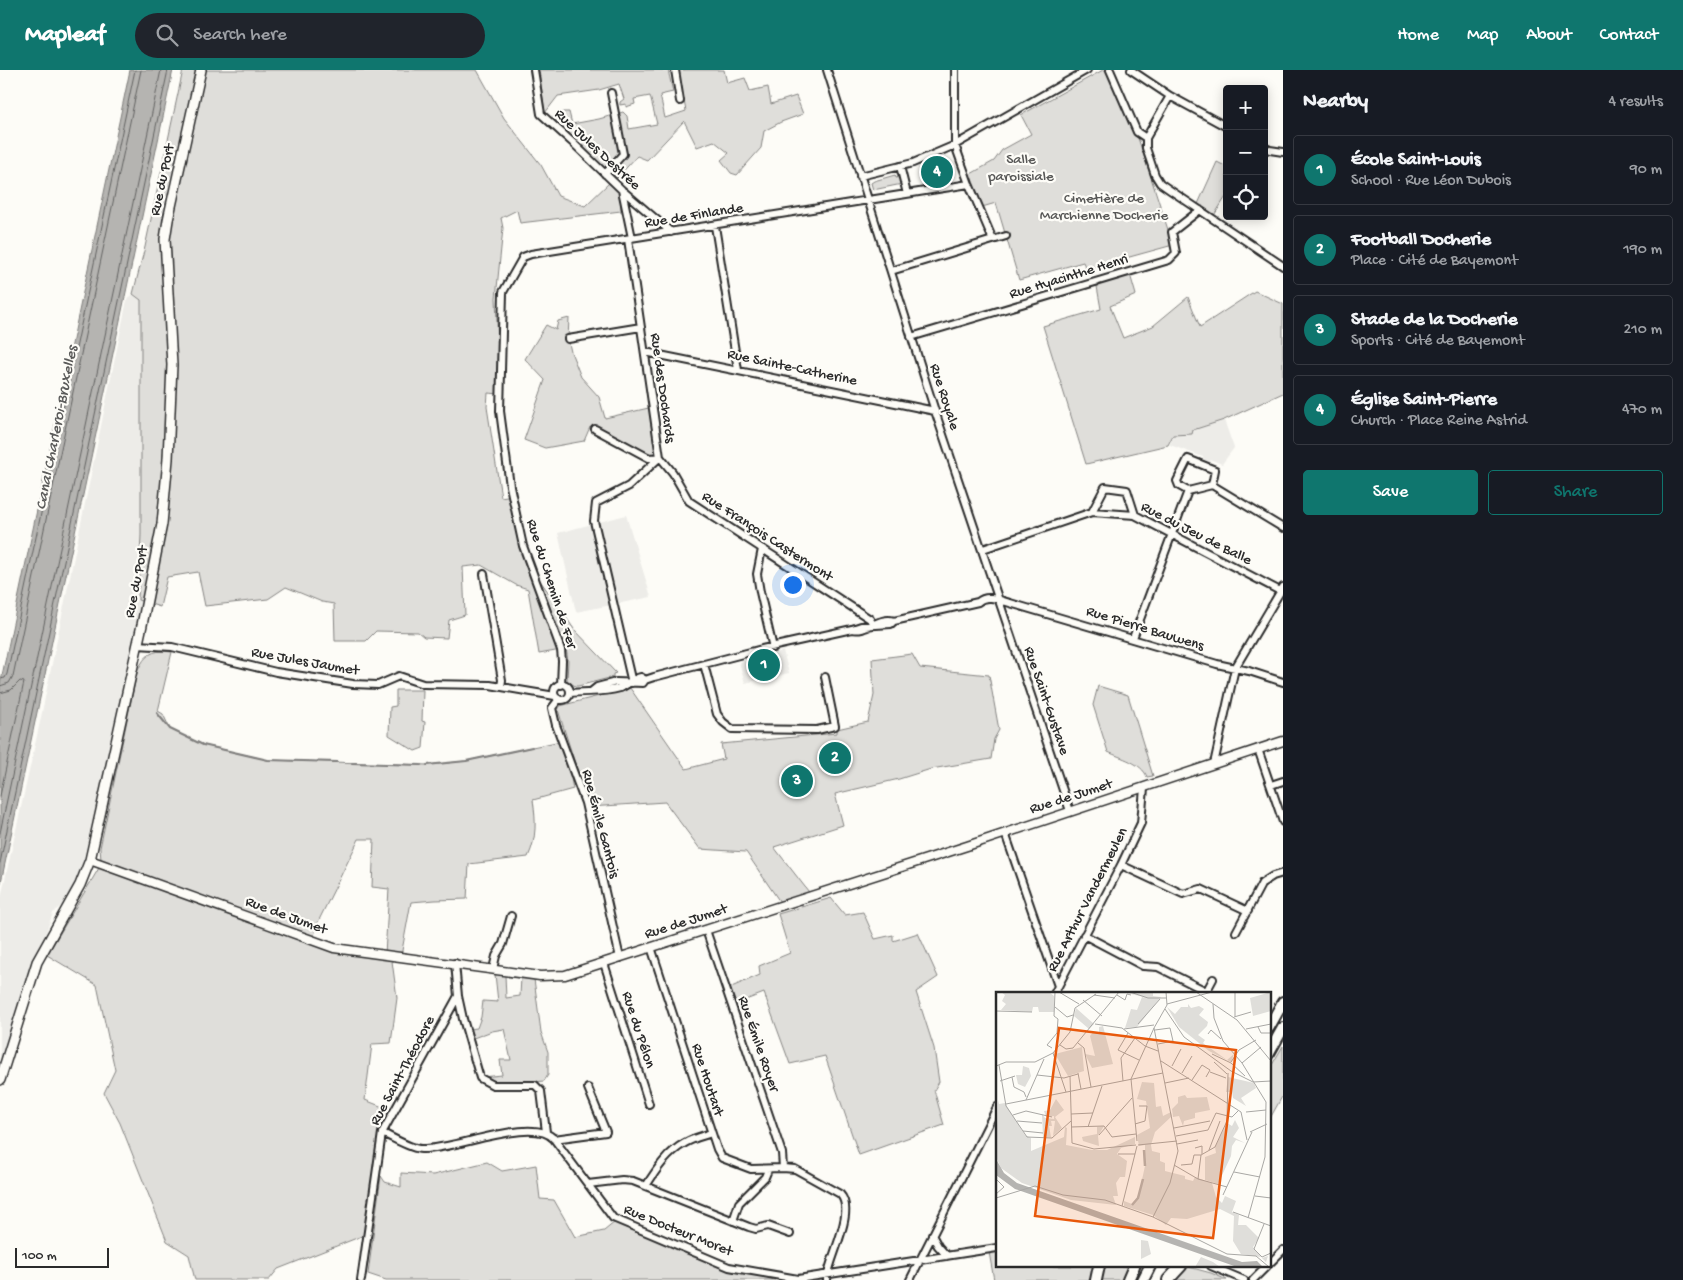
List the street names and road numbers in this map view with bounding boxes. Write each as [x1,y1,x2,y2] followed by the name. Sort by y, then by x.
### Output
[550,105,644,195] street label: Rue Jules Destrée
[147,141,180,218] street label: Rue du Port
[643,199,745,233] street label: Rue de Finlande
[1007,250,1131,304] street label: Rue Hyacinthe Henri
[645,332,679,444] street label: Rue des Dochards
[725,345,859,391] street label: Rue Sainte-Catherine
[925,362,963,433] street label: Rue Royale
[698,488,837,587] street label: Rue François Castermont
[1137,498,1255,570] street label: Rue du Jeu de Balle
[522,517,581,653] street label: Rue du Chemin de Fer
[121,543,153,620] street label: Rue du Port
[1084,602,1207,656] street label: Rue Pierre Bauwens
[250,644,362,681] street label: Rue Jules Jaumet
[1019,644,1073,758] street label: Rue Saint-Gustave
[577,768,623,881] street label: Rue Émile Gantois
[1027,775,1116,819] street label: Rue de Jumet
[1044,825,1132,975] street label: Rue Arthur Vandermeulen
[243,893,331,940] street label: Rue de Jumet
[642,900,731,944] street label: Rue de Jumet
[617,989,659,1071] street label: Rue du Pélon
[733,994,783,1096] street label: Rue Émile Royer
[366,1013,440,1129] street label: Rue Saint-Théodore
[687,1041,728,1120] street label: Rue Houtart
[621,1201,737,1262] street label: Rue Docteur Moret

